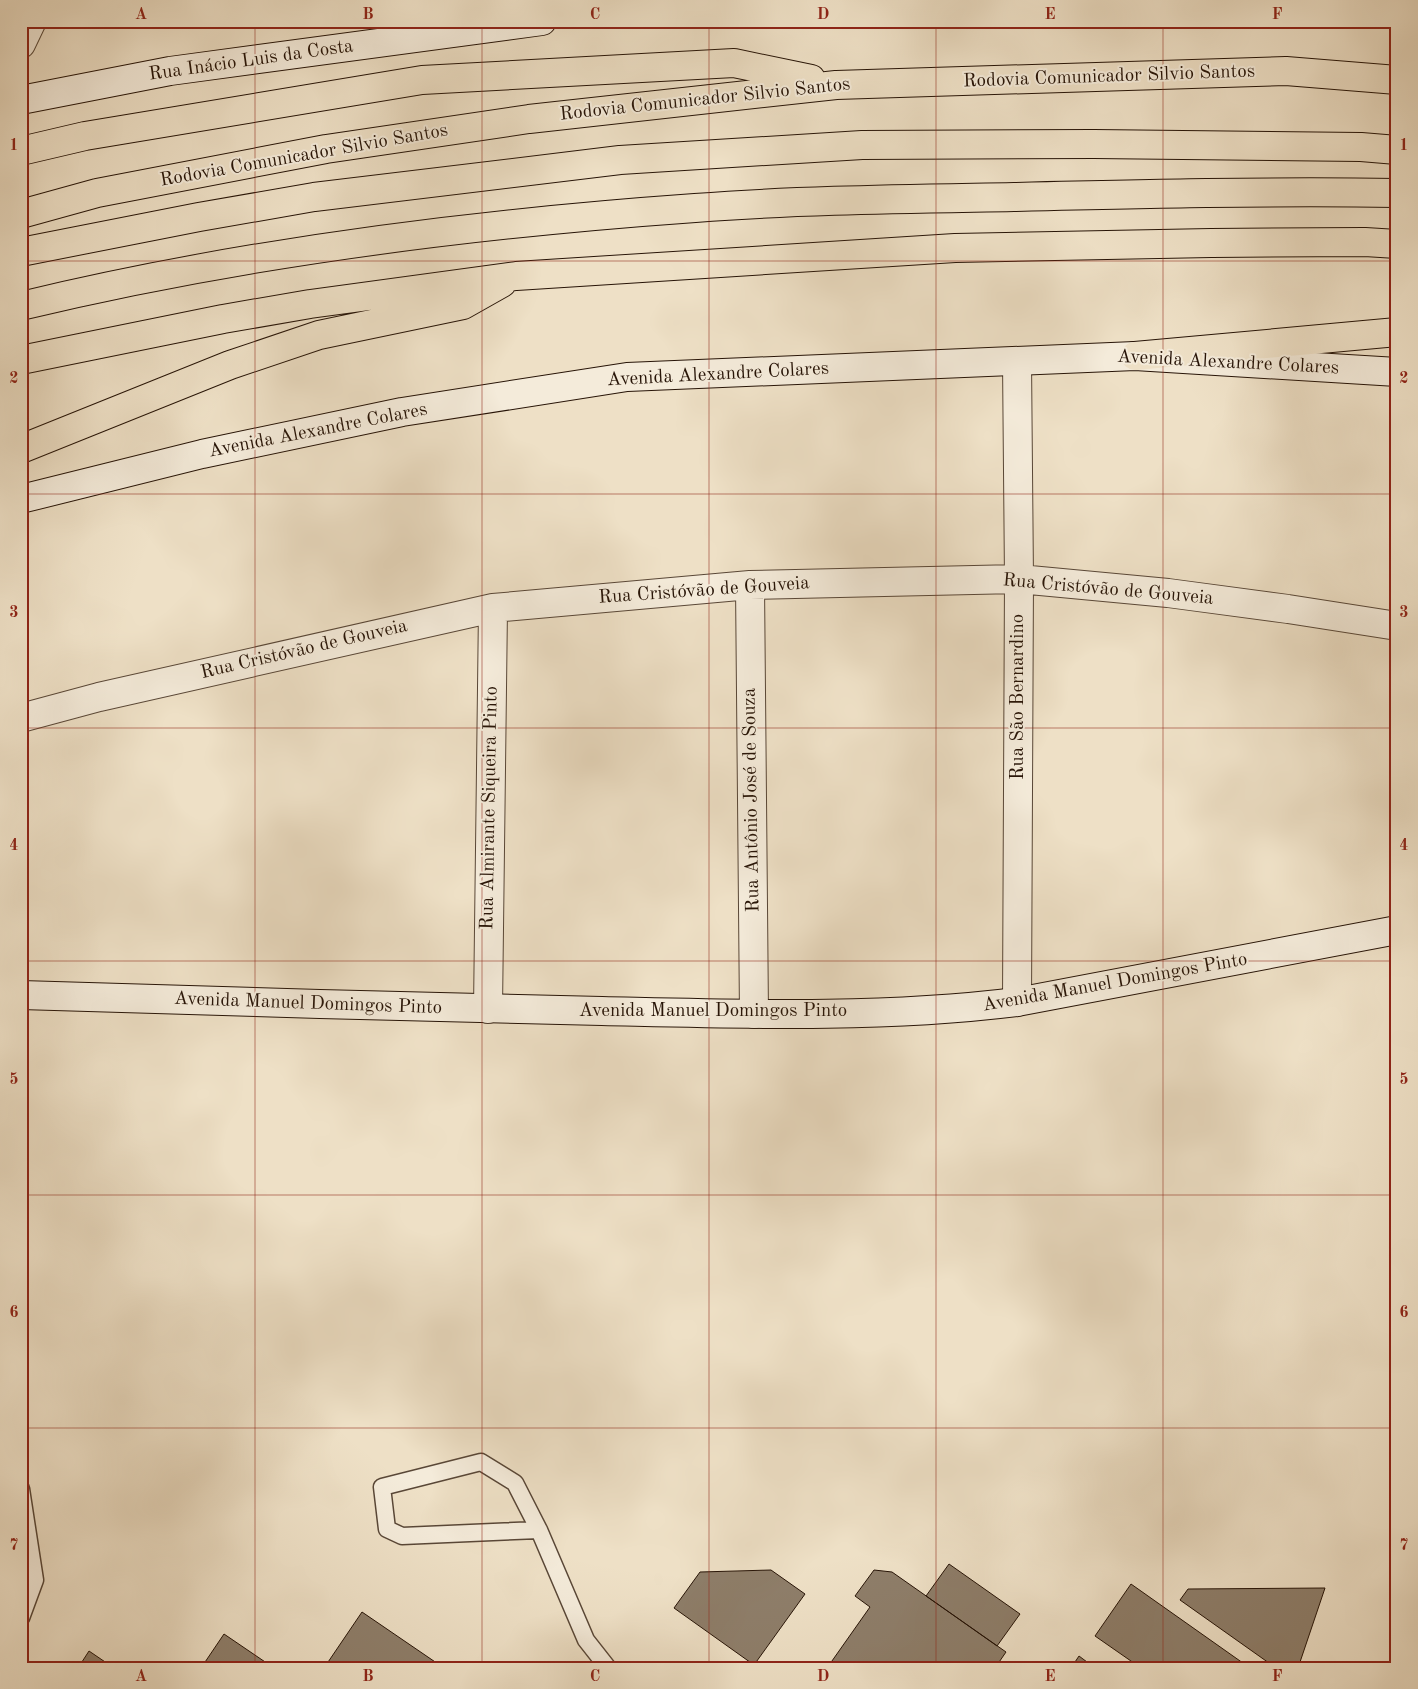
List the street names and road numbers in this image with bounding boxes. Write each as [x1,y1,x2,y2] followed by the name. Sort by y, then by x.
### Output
[147,37,355,85] street label: Rua Inácio Luis da Costa
[963,62,1255,92] street label: Rodovia Comunicador Silvio Santos
[559,75,851,125] street label: Rodovia Comunicador Silvio Santos
[159,121,449,191] street label: Rodovia Comunicador Silvio Santos
[1116,348,1340,378] street label: Avenida Alexandre Colares
[606,360,830,390] street label: Avenida Alexandre Colares
[207,400,429,462] street label: Avenida Alexandre Colares
[1002,571,1215,609] street label: Rua Cristóvão de Gouveia
[598,574,811,608] street label: Rua Cristóvão de Gouveia
[1009,614,1028,780] street label: Rua São Bernardino
[199,617,410,683] street label: Rua Cristóvão de Gouveia
[478,686,502,930] street label: Rua Almirante Siqueira Pinto
[741,687,763,912] street label: Rua Antônio José de Souza
[981,950,1249,1016] street label: Avenida Manuel Domingos Pinto
[174,990,442,1018] street label: Avenida Manuel Domingos Pinto
[579,1002,847,1021] street label: Avenida Manuel Domingos Pinto

